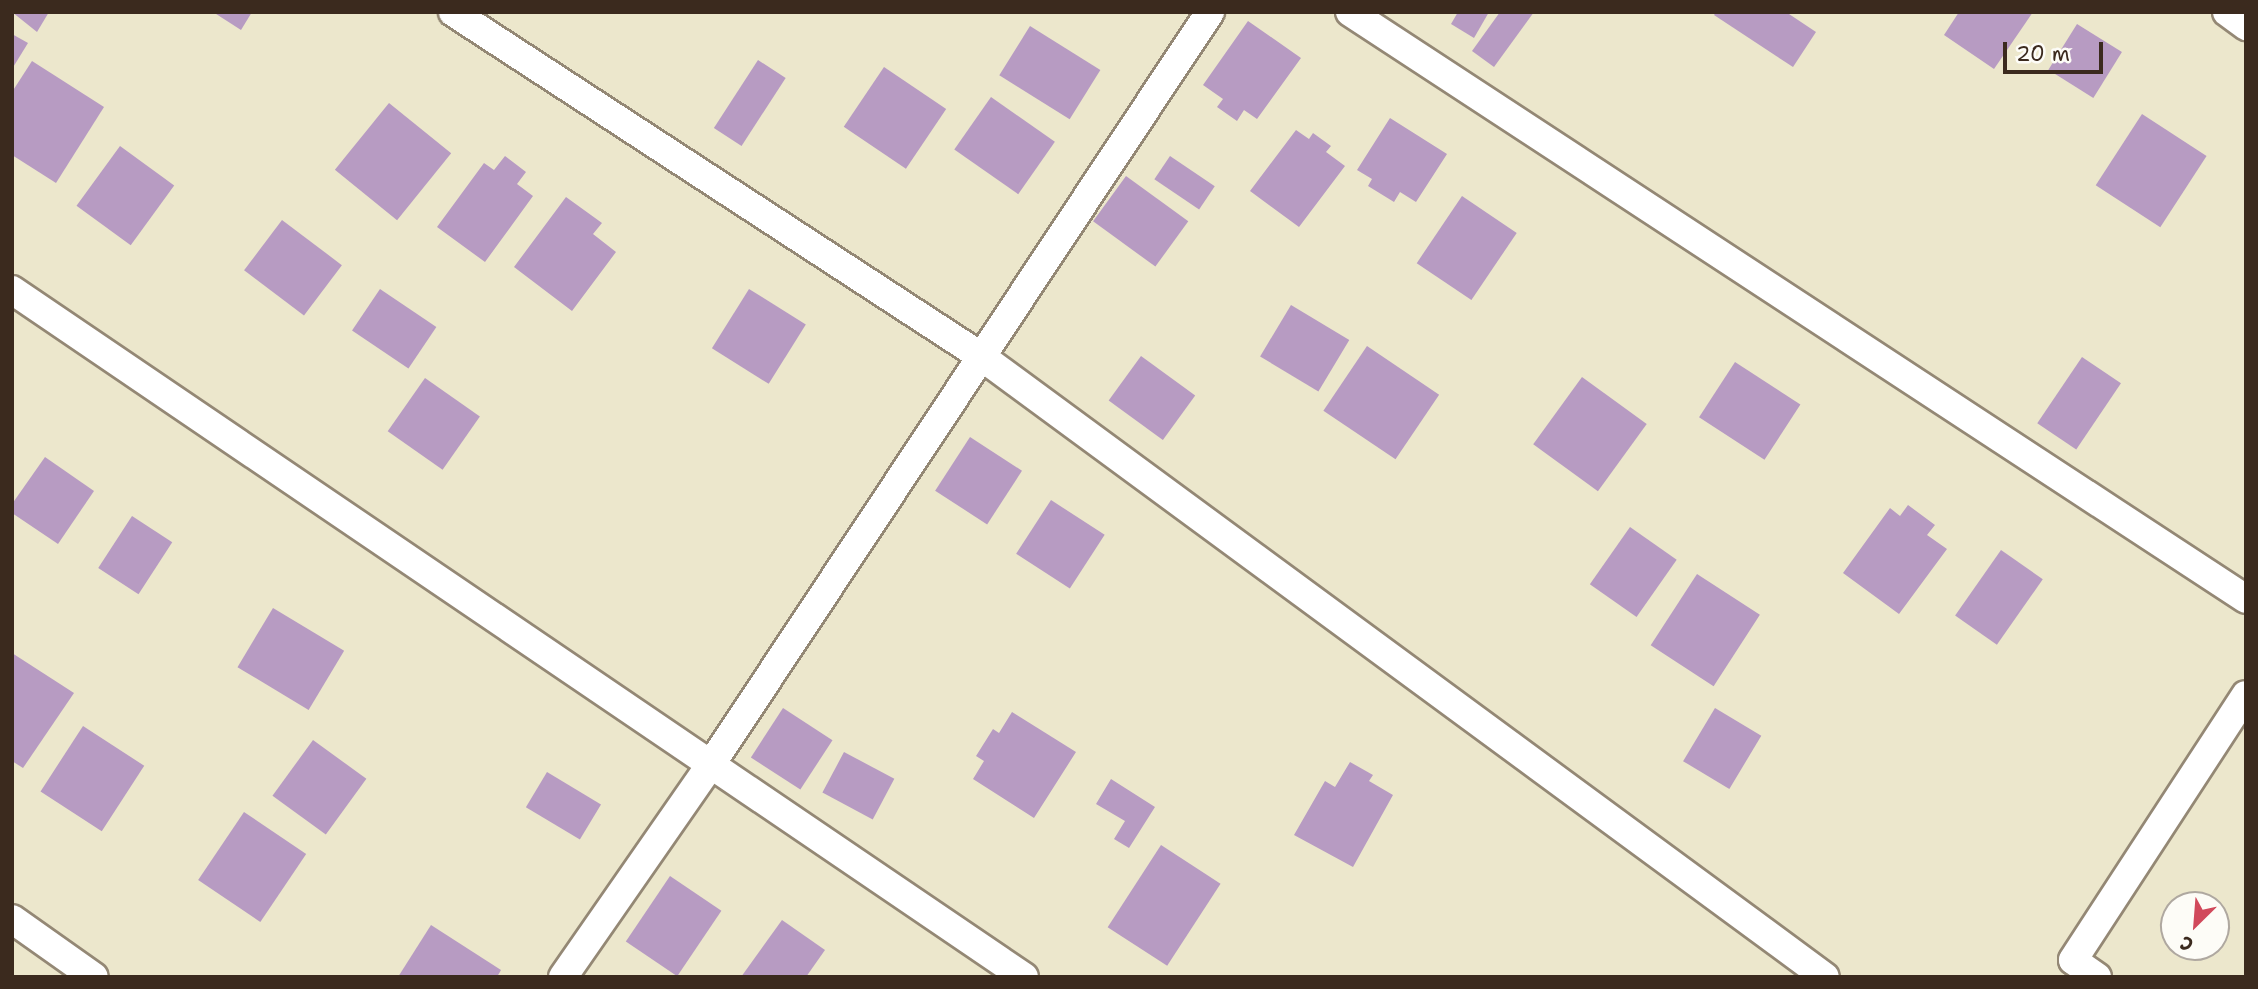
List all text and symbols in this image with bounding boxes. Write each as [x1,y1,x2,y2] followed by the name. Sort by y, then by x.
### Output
[2006,28,2106,72] scale bar
[2016,40,2070,68] text: 20 m
[2160,891,2230,961] north arrow
[2176,930,2197,957] text: С

